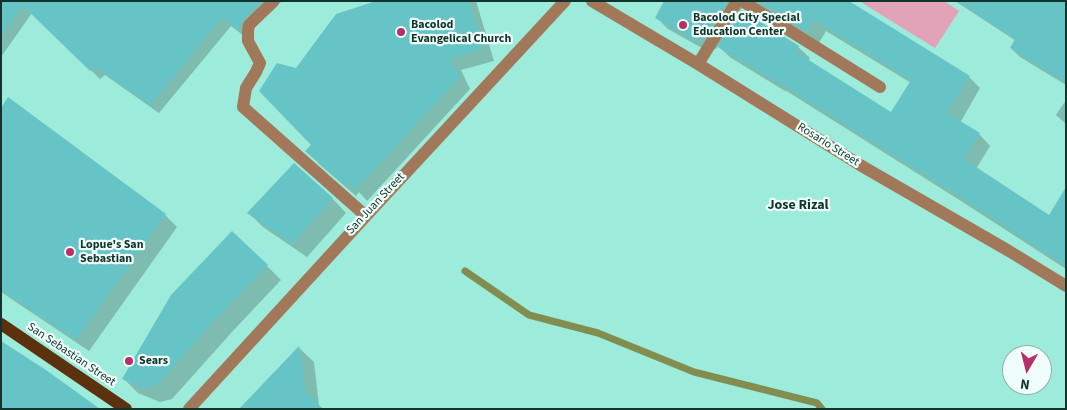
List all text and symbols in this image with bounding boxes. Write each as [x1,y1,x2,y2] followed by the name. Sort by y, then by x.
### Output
[693,11,800,39] place label: Bacolod City Special Education Center
[411,18,511,46] place label: Bacolod Evangelical Church
[677,19,689,31] marker: Bacolod City Special Education Center
[395,26,407,38] marker: Bacolod Evangelical Church
[794,120,862,170] street label: Rosario Street
[344,170,408,238] street label: San Juan Street
[767,198,829,214] district label: Jose Rizal
[80,238,144,266] place label: Lopue's San Sebastian
[64,246,76,258] marker: Lopue's San Sebastian
[24,320,118,390] street label: San Sebastian Street
[1002,345,1052,395] north arrow
[139,354,168,368] place label: Sears
[123,355,135,367] marker: Sears
[1019,373,1031,394] text: N

